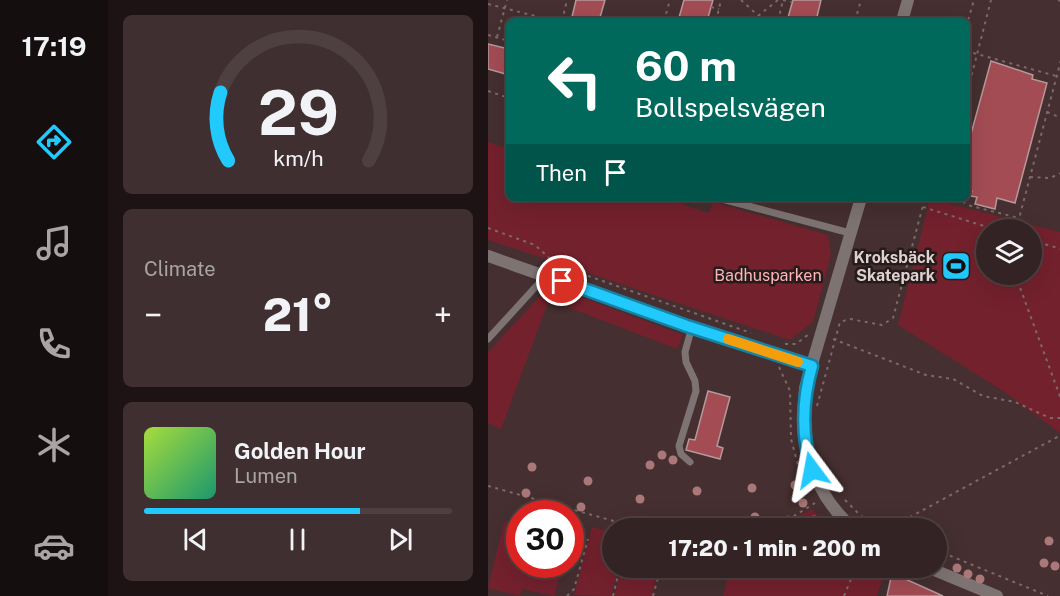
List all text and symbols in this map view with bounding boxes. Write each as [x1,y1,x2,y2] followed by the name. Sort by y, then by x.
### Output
[21,30,87,62] text: 17:19
[635,41,737,90] text: 60 m
[536,42,614,120] icon: left
[258,77,338,150] text: 29
[635,91,826,123] text: Bollspelsvägen
[33,121,75,163] icon: directions
[273,147,323,172] text: km/h
[599,156,632,189] icon: arrive
[536,160,587,186] text: Then
[976,219,1042,285] map controls
[976,219,1042,285] button: layers
[33,222,75,264] icon: music
[854,248,935,285] place label: Kroksbäck Skatepark
[940,250,972,282] sports icon: Kroksbäck Skatepark
[536,255,587,306] pin
[144,257,216,281] text: Climate
[545,264,578,297] icon: arrive
[714,266,822,285] park label: Badhusparken
[263,288,333,341] text: 21°
[144,296,162,334] text: −
[434,296,452,334] text: +
[33,323,75,365] icon: phone
[33,424,75,466] icon: climate
[234,438,365,464] text: Golden Hour
[780,438,844,502] position arrow
[234,464,298,488] text: Lumen
[506,500,584,578] speed limit sign: 30
[179,523,212,556] icon: previous
[281,523,314,556] icon: pause
[384,523,417,556] icon: next
[33,525,75,567] icon: car
[668,535,881,561] text: 17:20 · 1 min · 200 m

